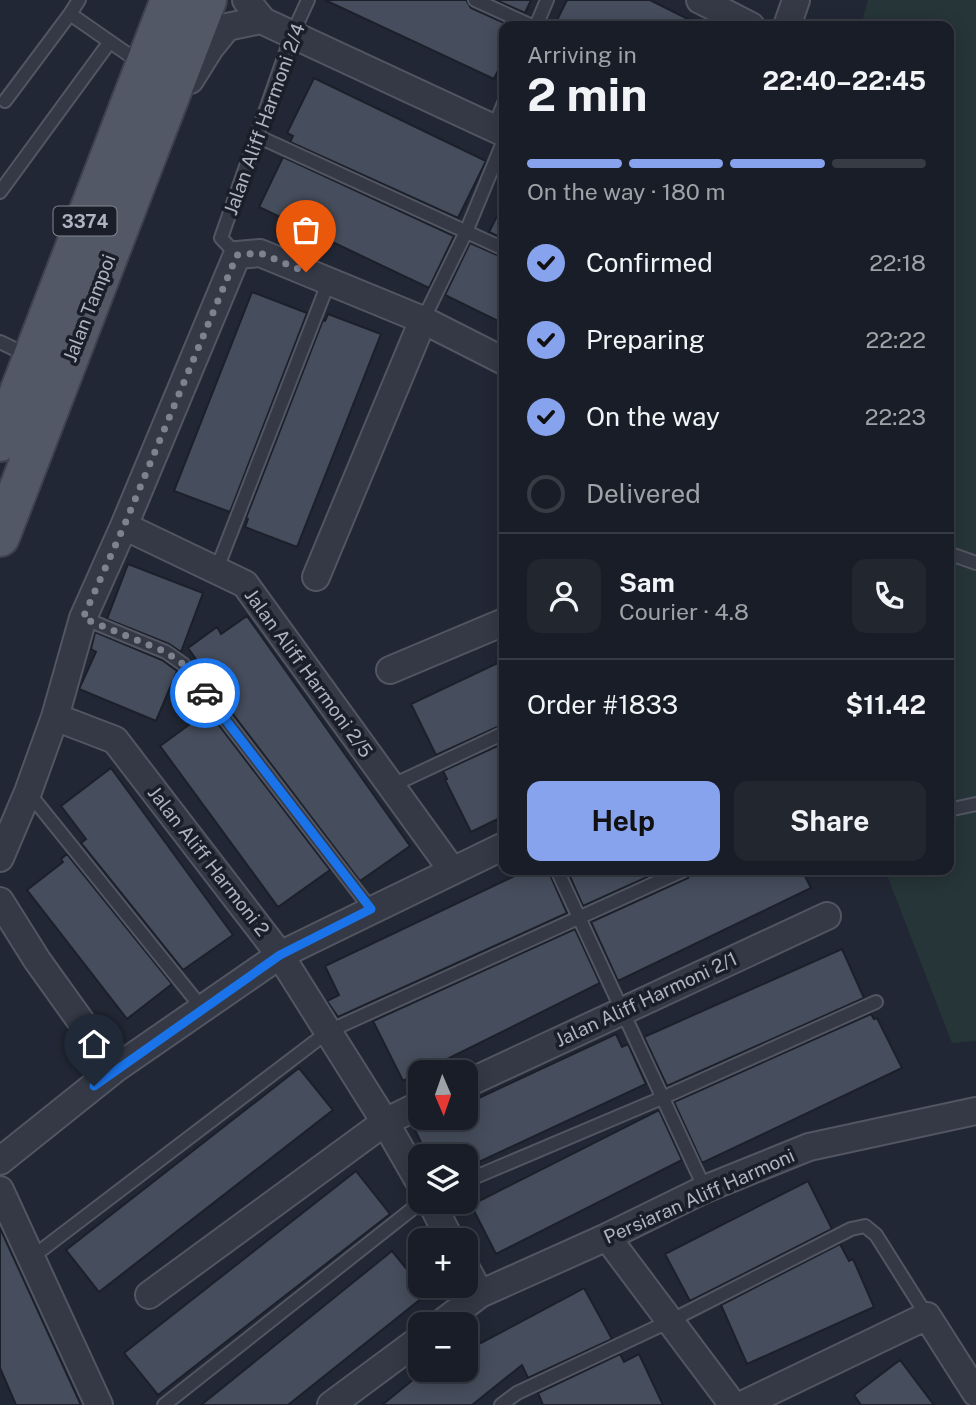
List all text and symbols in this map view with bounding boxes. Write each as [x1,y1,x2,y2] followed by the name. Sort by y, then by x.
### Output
[219,20,309,218] street label: Jalan Aliff Harmoni 2/4
[527,41,637,68] text: Arriving in
[763,65,926,96] text: 22:40–22:45
[527,67,647,121] text: 2 min
[527,178,725,205] text: On the way · 180 m
[276,200,336,272] pin
[54,206,116,236] road number: 3374
[287,211,325,249] icon: bag
[527,244,565,282] icon: check
[586,247,713,278] text: Confirmed
[869,249,926,276] text: 22:18
[58,251,120,365] street label: Jalan Tampoi
[527,321,565,359] icon: check
[586,324,705,355] text: Preparing
[866,326,926,353] text: 22:22
[527,398,565,436] icon: check
[586,401,720,432] text: On the way
[865,403,926,430] text: 22:23
[586,478,701,509] text: Delivered
[527,559,601,633] button: person
[852,559,926,633] button: phone
[619,567,675,598] text: Sam
[241,585,377,761] street label: Jalan Aliff Harmoni 2/5
[619,598,749,625] text: Courier · 4.8
[170,658,240,728] courier
[186,674,224,712] icon: car
[527,689,678,720] text: Order #1833
[846,689,926,720] text: $11.42
[527,781,720,861] button: Help
[734,781,926,861] button: Share
[144,782,274,940] street label: Jalan Aliff Harmoni 2
[551,947,741,1051] street label: Jalan Aliff Harmoni 2/1
[64,1014,124,1086] pin
[75,1025,113,1063] icon: home
[408,1060,478,1130] north arrow
[408,1060,478,1382] map controls
[408,1144,478,1214] button: layers
[600,1144,798,1248] street label: Persiaran Aliff Harmoni
[408,1228,478,1298] button: +
[408,1312,478,1382] button: −

